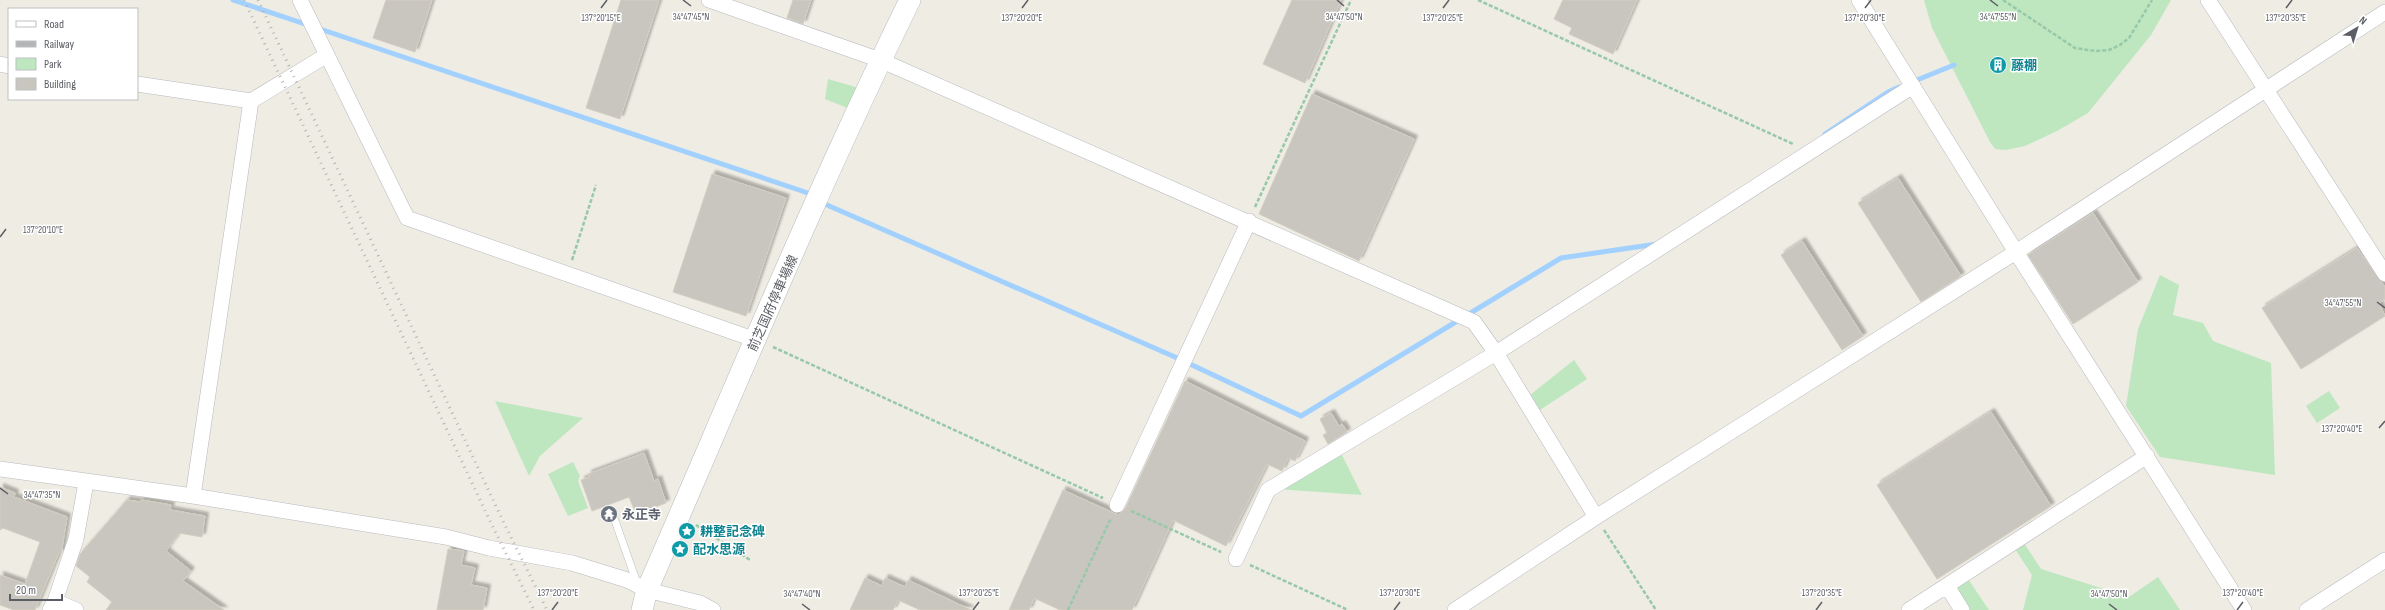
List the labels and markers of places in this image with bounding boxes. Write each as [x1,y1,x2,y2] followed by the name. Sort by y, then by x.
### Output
[1988,55,2008,75] building icon: 藤棚
[2011,58,2037,74] place label: 藤棚
[599,504,619,524] temple icon: 永正寺
[622,507,661,523] place label: 永正寺
[677,521,697,541] place icon: 耕整記念碑
[700,524,765,540] place label: 耕整記念碑
[670,539,690,559] place icon: 配水思源
[693,542,745,558] place label: 配水思源

